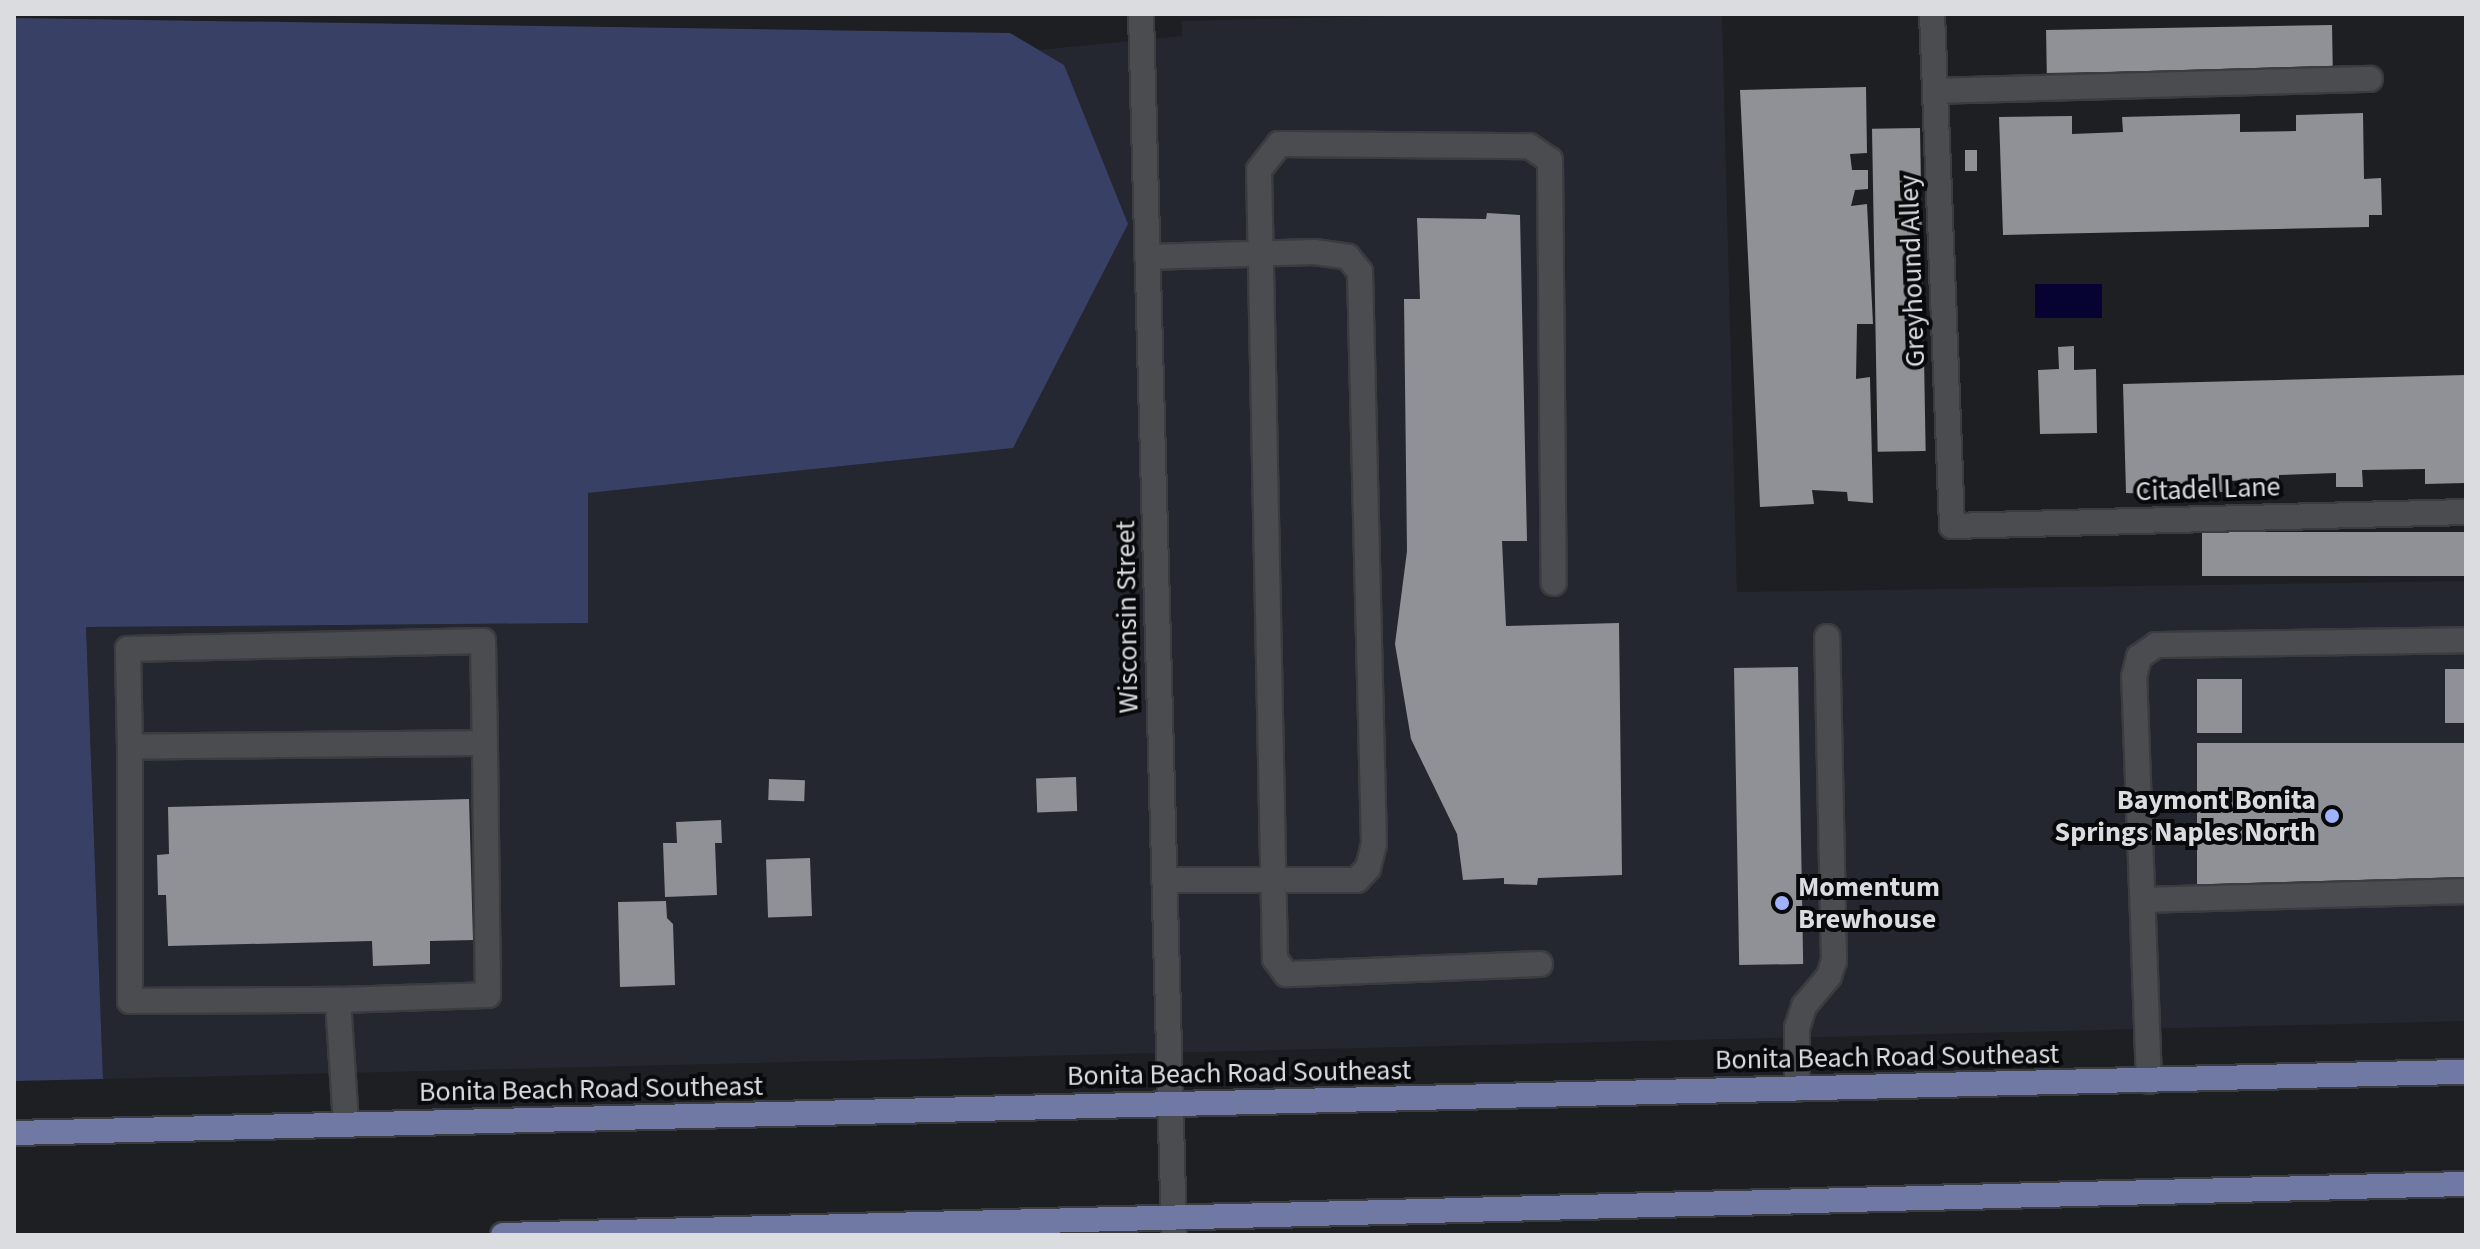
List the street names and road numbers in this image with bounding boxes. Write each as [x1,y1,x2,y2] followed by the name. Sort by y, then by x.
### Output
[1892,174,1932,368] street label: Greyhound Alley
[2135,470,2281,508] street label: Citadel Lane
[1109,520,1145,714] street label: Wisconsin Street
[1715,1037,2059,1077] street label: Bonita Beach Road Southeast
[1067,1053,1411,1093] street label: Bonita Beach Road Southeast
[419,1069,763,1109] street label: Bonita Beach Road Southeast

